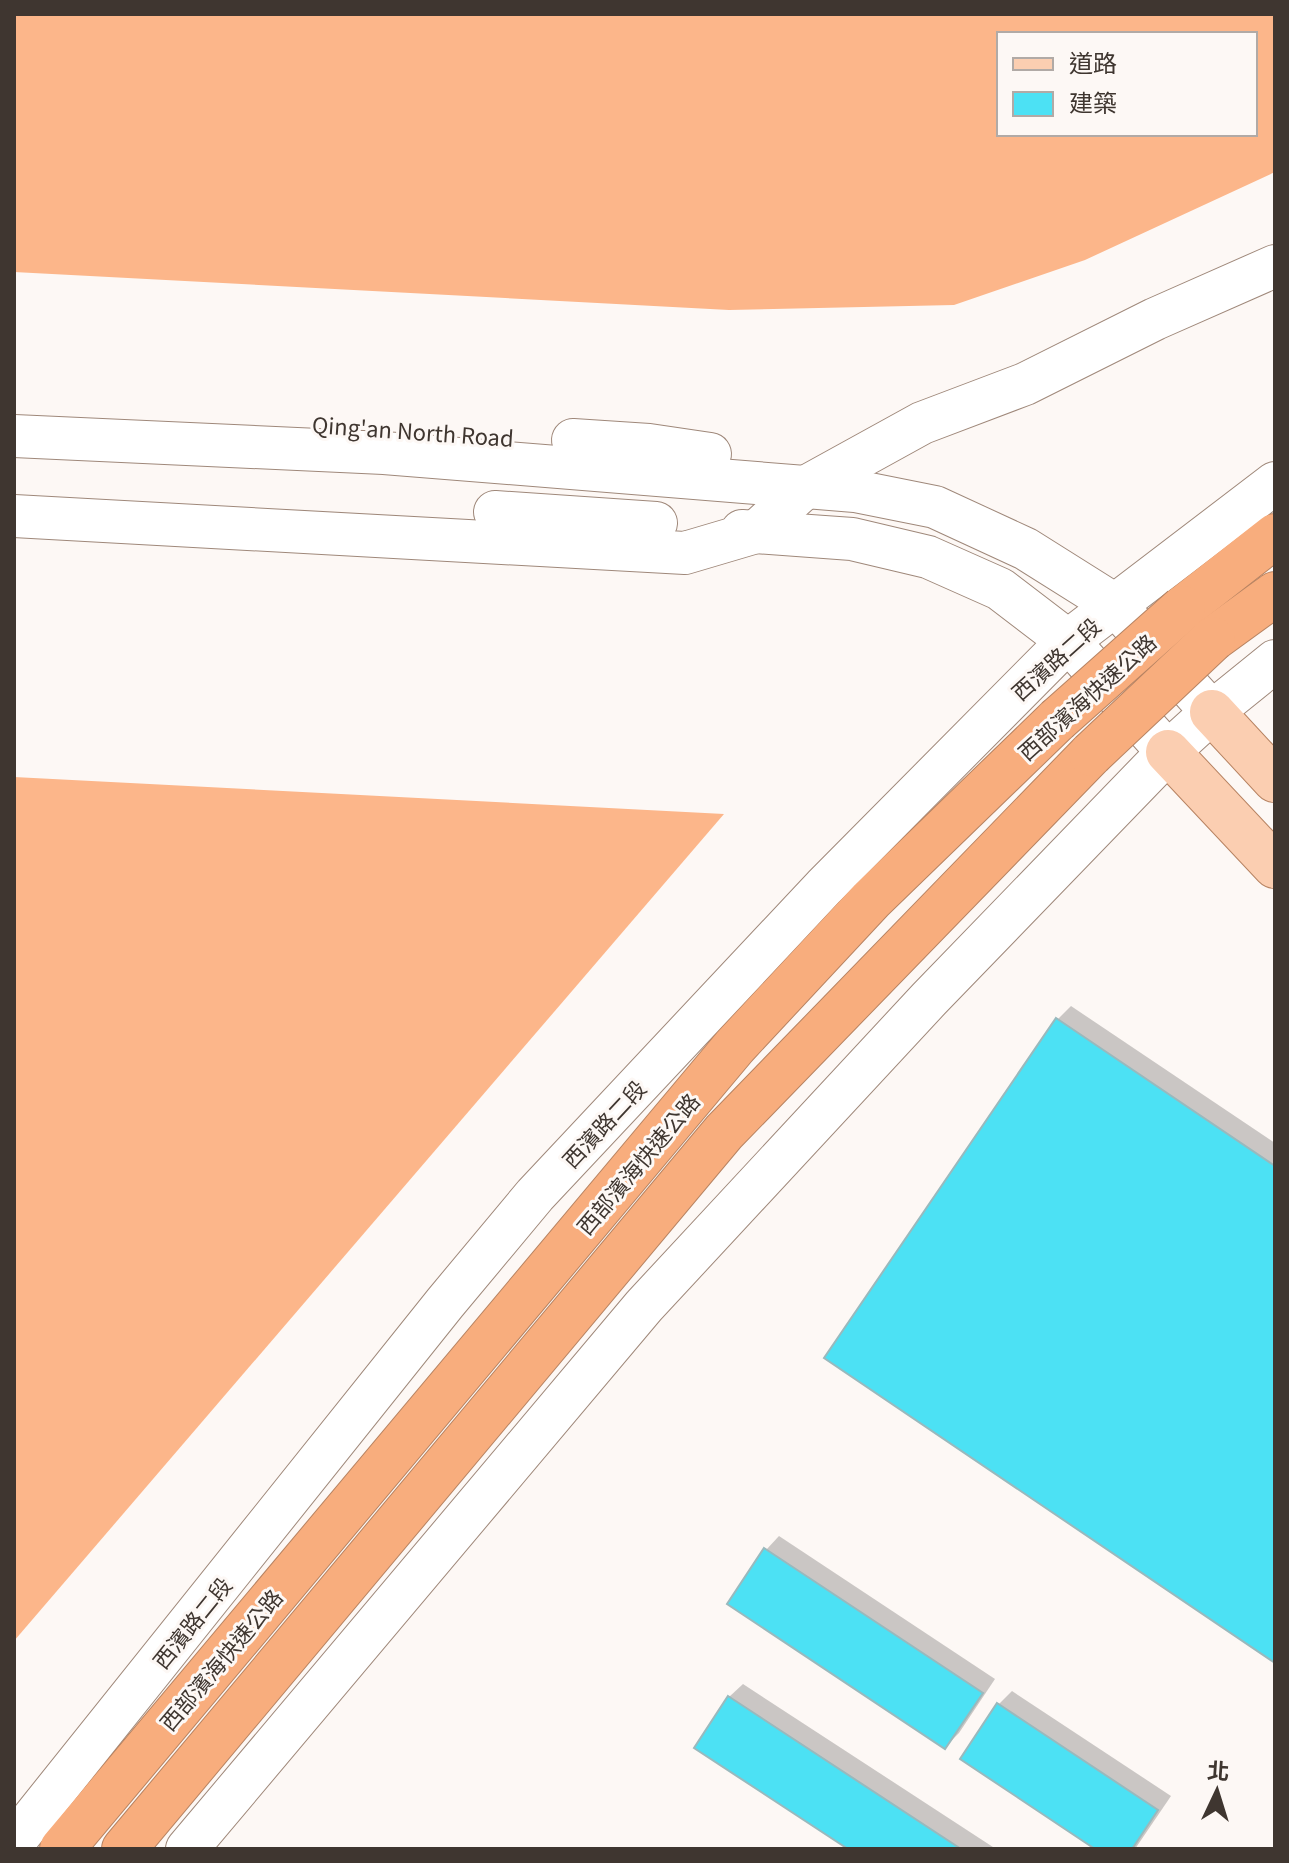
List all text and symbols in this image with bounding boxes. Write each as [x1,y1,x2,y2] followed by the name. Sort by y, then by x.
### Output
[997,32,1257,136] legend
[1069,44,1117,79] text: 道路
[1069,84,1117,119] text: 建築
[311,407,515,453] street label: Qing'an North Road
[1003,609,1107,707] street label: 西濱路二段
[1010,625,1162,767] street label: 西部濱海快速公路
[554,1072,652,1174] street label: 西濱路二段
[568,1085,706,1241] street label: 西部濱海快速公路
[144,1569,238,1675] street label: 西濱路二段
[151,1581,289,1737] street label: 西部濱海快速公路
[1177,1751,1257,1831] north arrow
[1206,1752,1231,1786] text: 北

